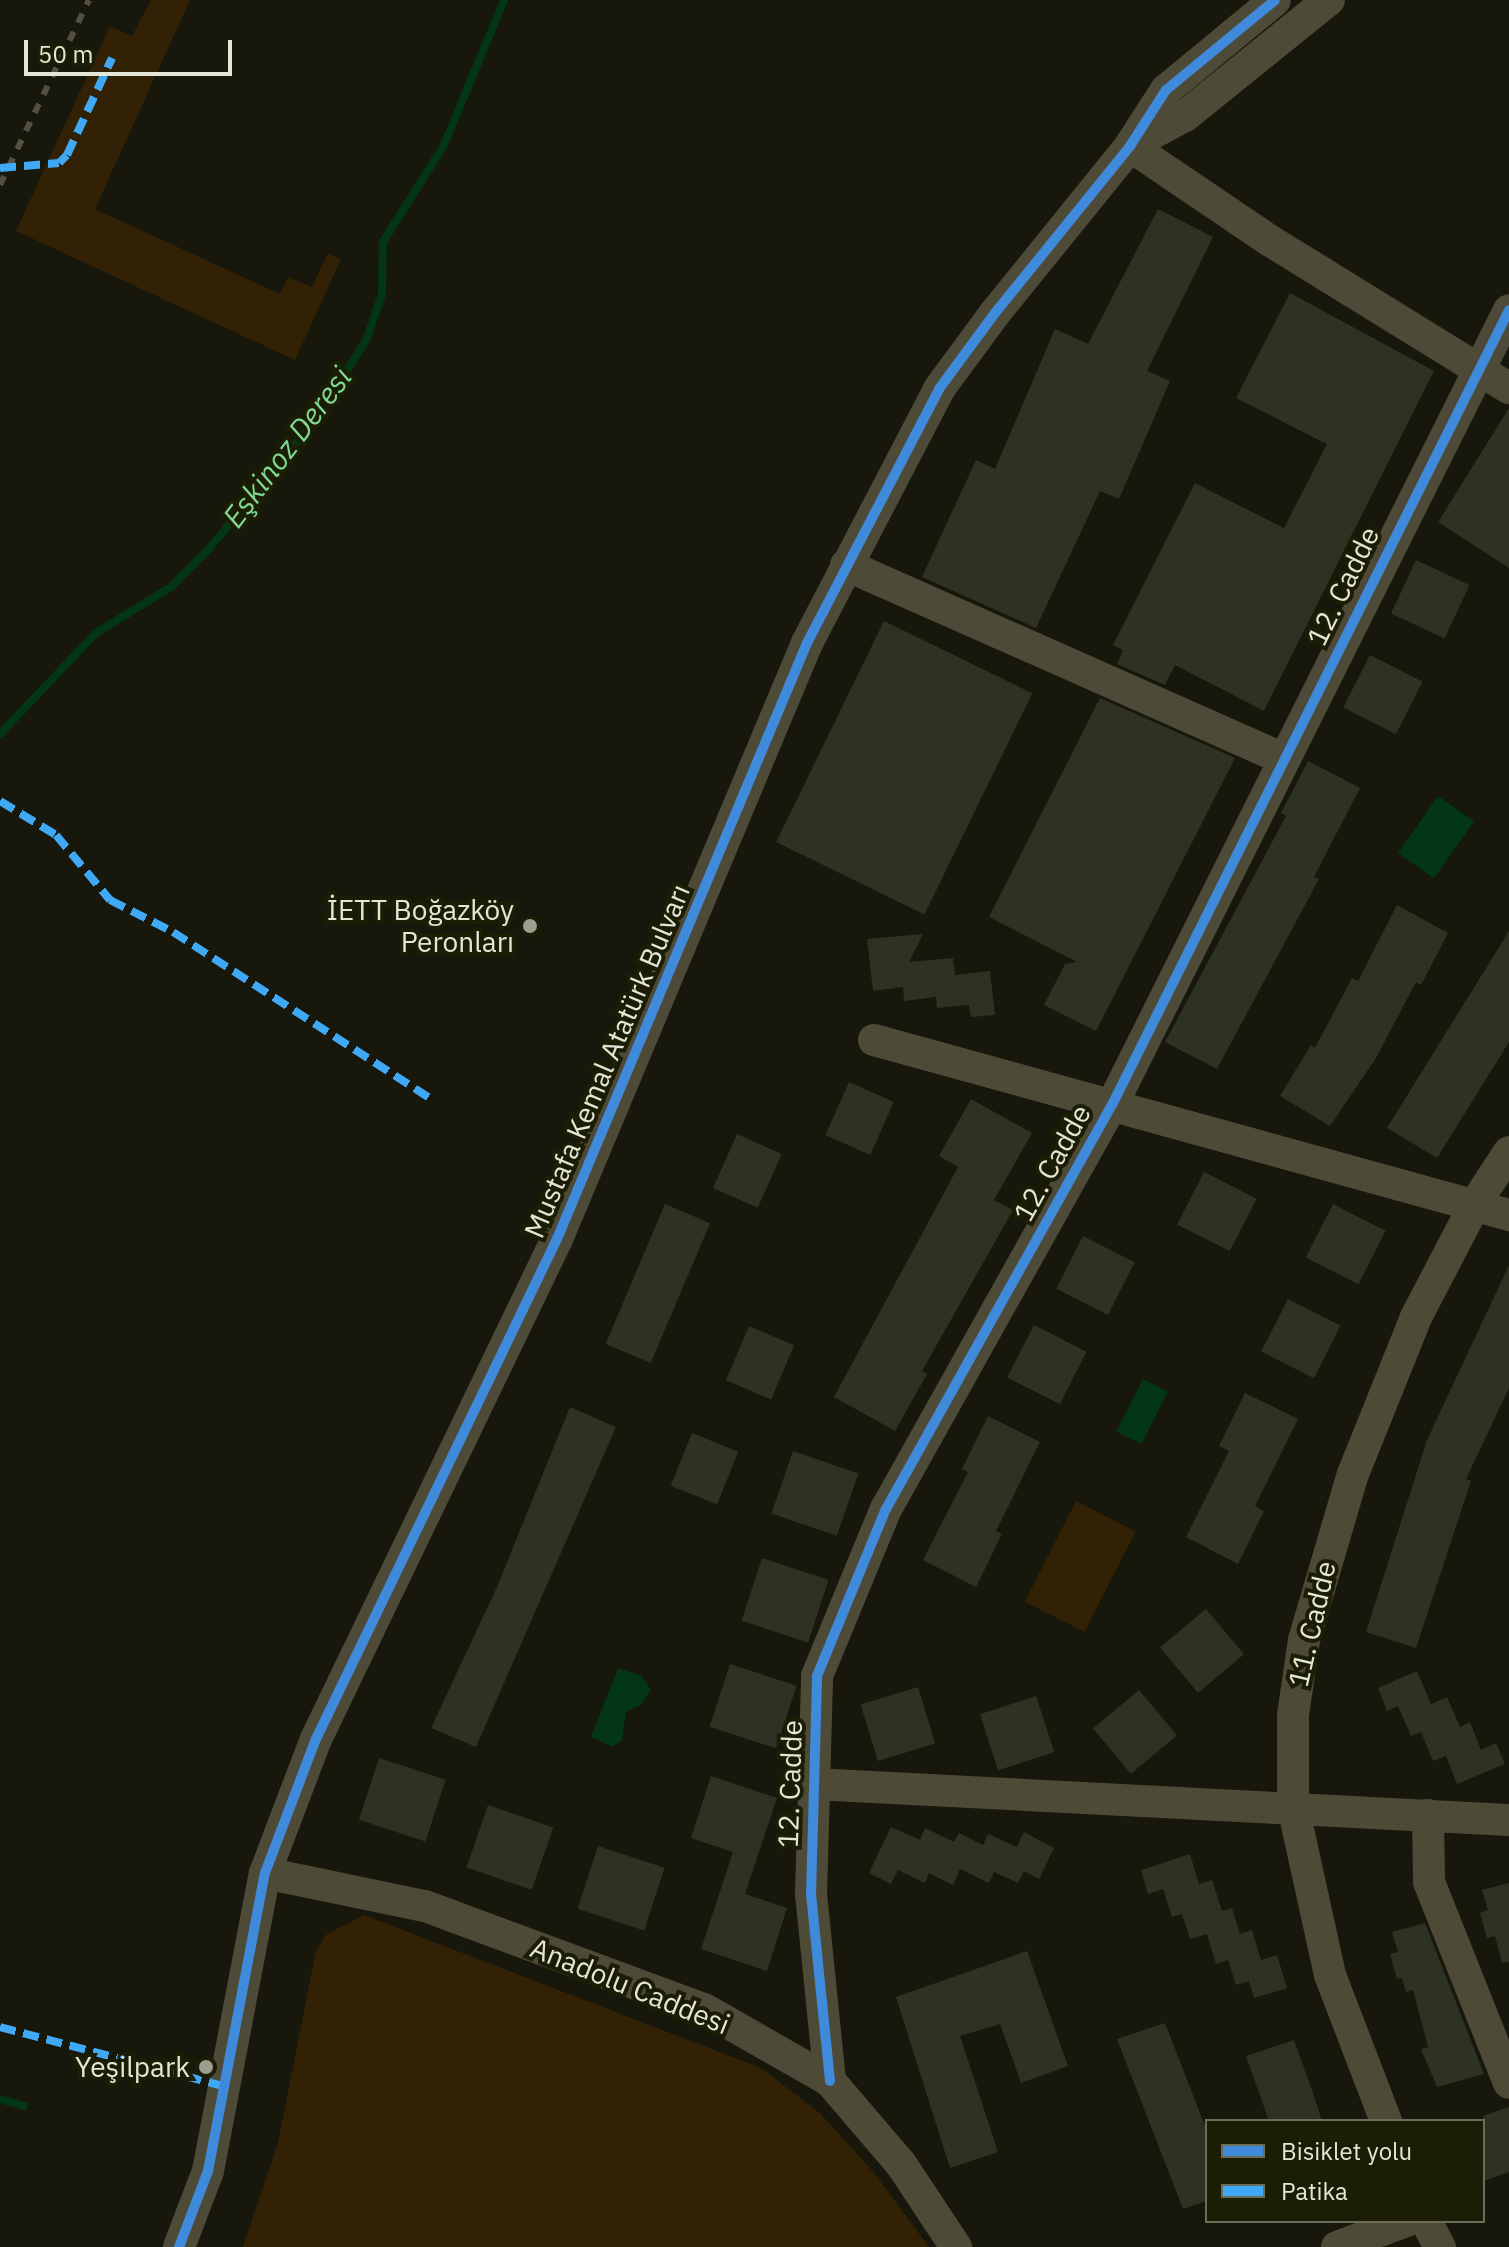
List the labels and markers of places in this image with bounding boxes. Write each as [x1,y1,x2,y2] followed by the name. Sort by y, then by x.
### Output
[327,893,514,959] place label: İETT Boğazköy Peronları
[521,917,539,935] marker: İETT Boğazköy Peronları
[75,2050,190,2084] place label: Yeşilpark
[197,2058,215,2076] marker: Yeşilpark

